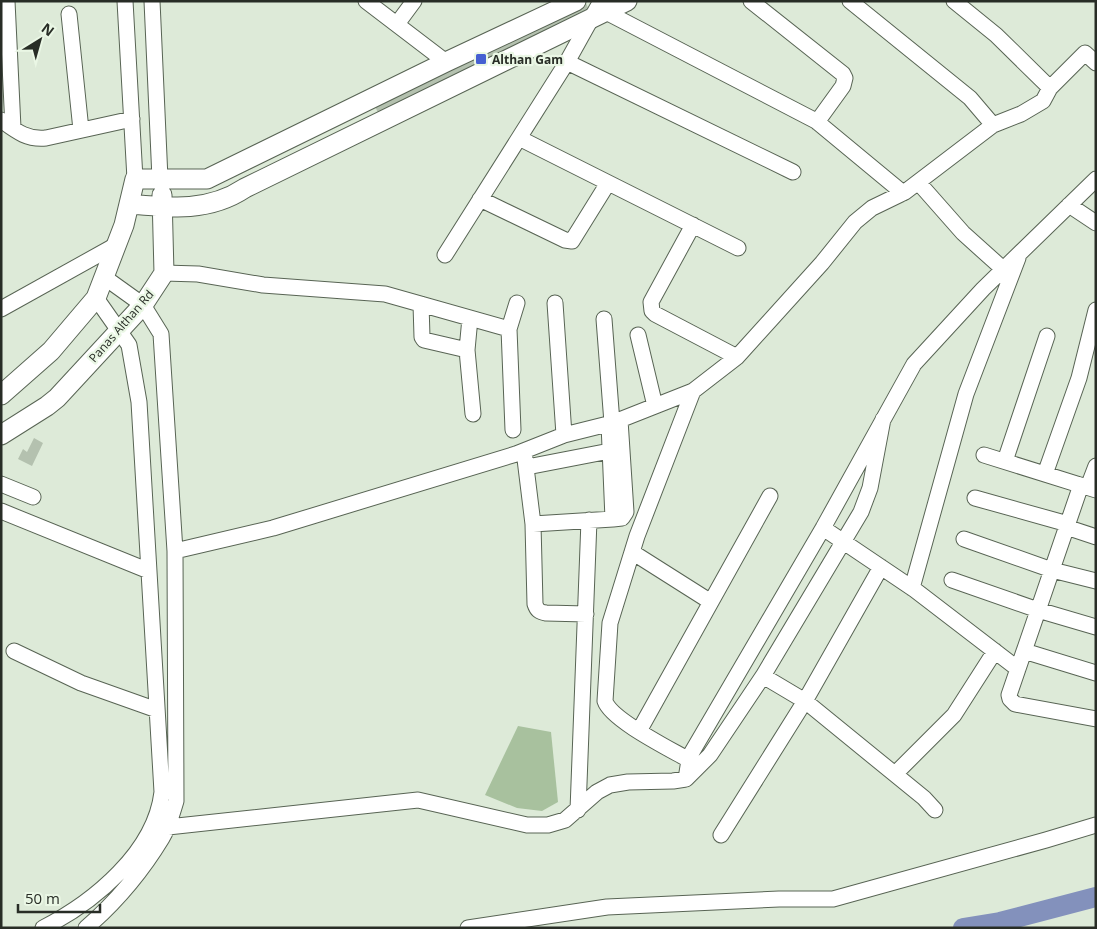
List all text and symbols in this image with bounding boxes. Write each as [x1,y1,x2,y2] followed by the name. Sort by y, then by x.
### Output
[15,15,65,65] north arrow
[38,18,58,40] text: N
[492,51,563,68] place label: Althan Gam
[474,52,488,66] marker: Althan Gam
[85,286,157,366] street label: Panas Althan Rd
[18,882,100,914] scale bar
[25,888,60,908] text: 50 m

